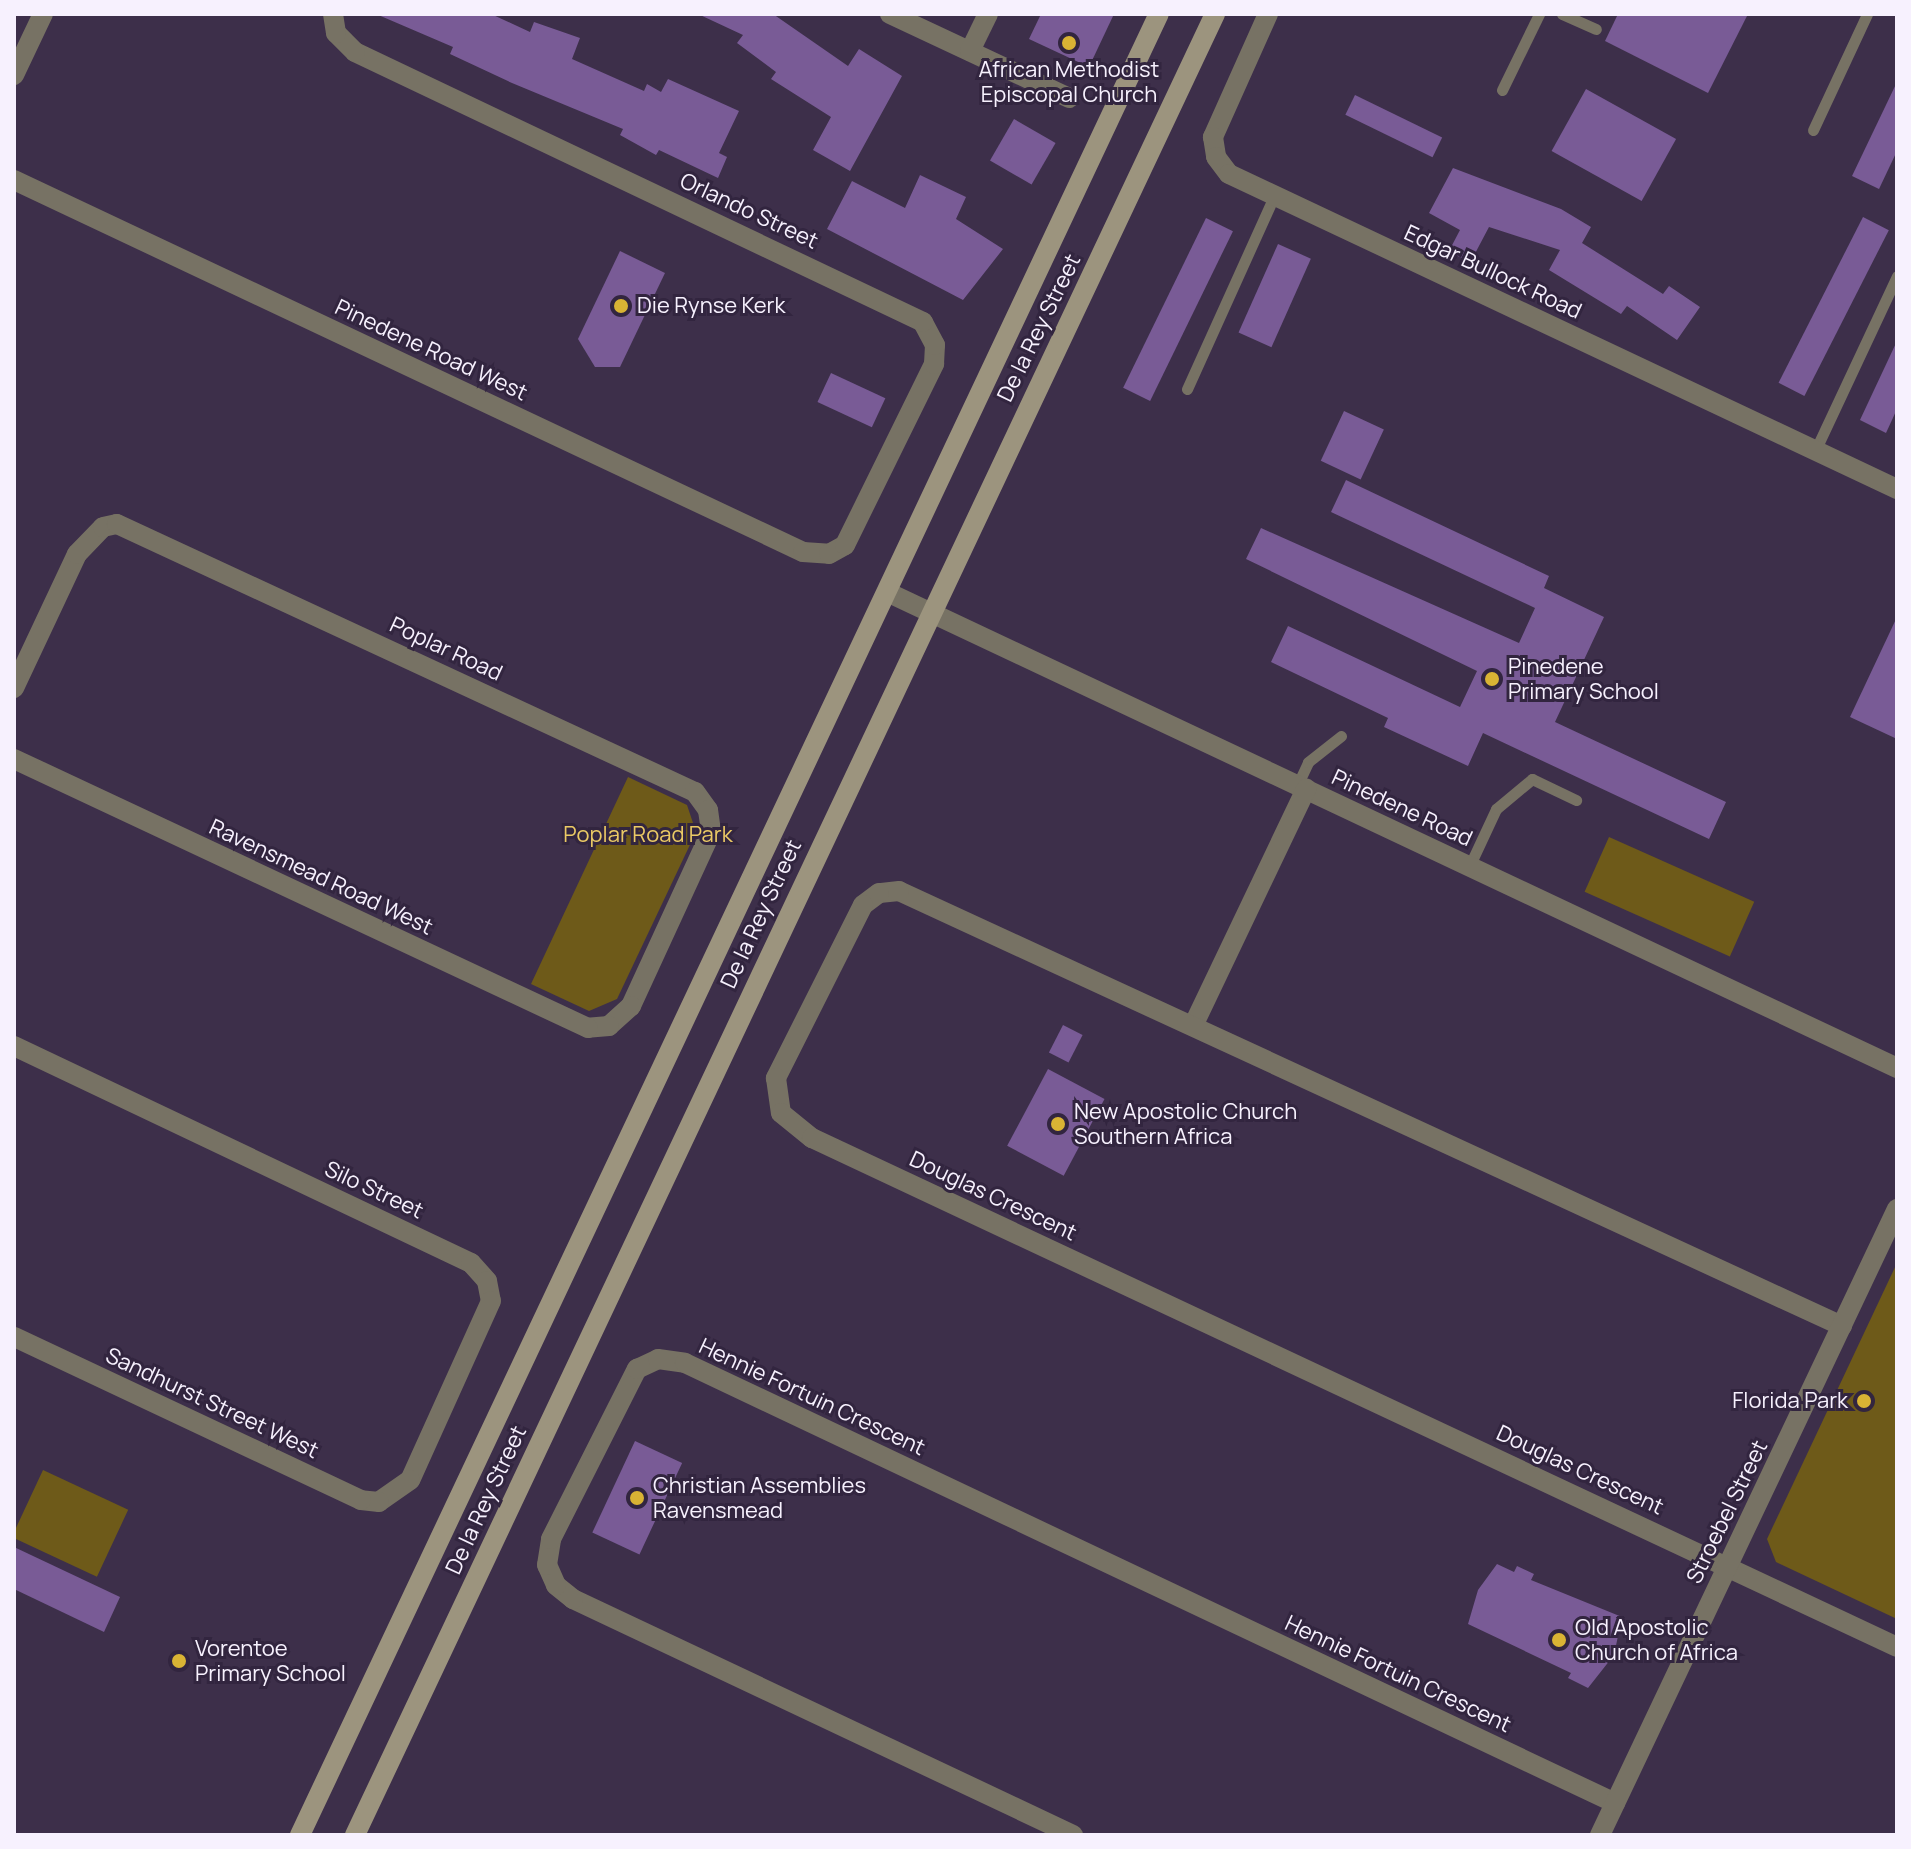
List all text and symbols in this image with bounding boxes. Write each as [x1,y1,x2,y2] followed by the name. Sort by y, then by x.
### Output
[1060,34,1078,52] marker: African Methodist Episcopal Church
[979,56,1159,108] place label: African Methodist Episcopal Church
[676,167,822,255] street label: Orlando Street
[1400,219,1586,325] street label: Edgar Bullock Road
[992,250,1086,406] street label: De la Rey Street
[637,293,785,319] place label: Die Rynse Kerk
[331,294,531,406] street label: Pinedene Road West
[612,297,630,315] marker: Die Rynse Kerk
[386,611,506,687] street label: Poplar Road
[1508,653,1659,704] place label: Pinedene Primary School
[1483,670,1501,688] marker: Pinedene Primary School
[1327,764,1477,852] street label: Pinedene Road
[205,814,437,940] street label: Ravensmead Road West
[563,822,733,848] park label: Poplar Road Park
[715,836,807,992] street label: De la Rey Street
[1074,1098,1297,1150] place label: New Apostolic Church Southern Africa
[1049,1115,1067,1133] marker: New Apostolic Church Southern Africa
[905,1146,1081,1246] street label: Douglas Crescent
[320,1156,428,1224] street label: Silo Street
[695,1333,929,1461] street label: Hennie Fortuin Crescent
[101,1342,323,1464] street label: Sandhurst Street West
[1732,1388,1848,1414] place label: Florida Park
[1855,1392,1873,1410] marker: Florida Park
[1492,1420,1668,1520] street label: Douglas Crescent
[440,1422,532,1578] street label: De la Rey Street
[1681,1436,1773,1588] street label: Stroebel Street
[653,1472,866,1524] place label: Christian Assemblies Ravensmead
[628,1489,646,1507] marker: Christian Assemblies Ravensmead
[1281,1610,1515,1738] street label: Hennie Fortuin Crescent
[1575,1614,1738,1666] place label: Old Apostolic Church of Africa
[1550,1631,1568,1649] marker: Old Apostolic Church of Africa
[195,1635,346,1686] place label: Vorentoe Primary School
[170,1652,188,1670] marker: Vorentoe Primary School

